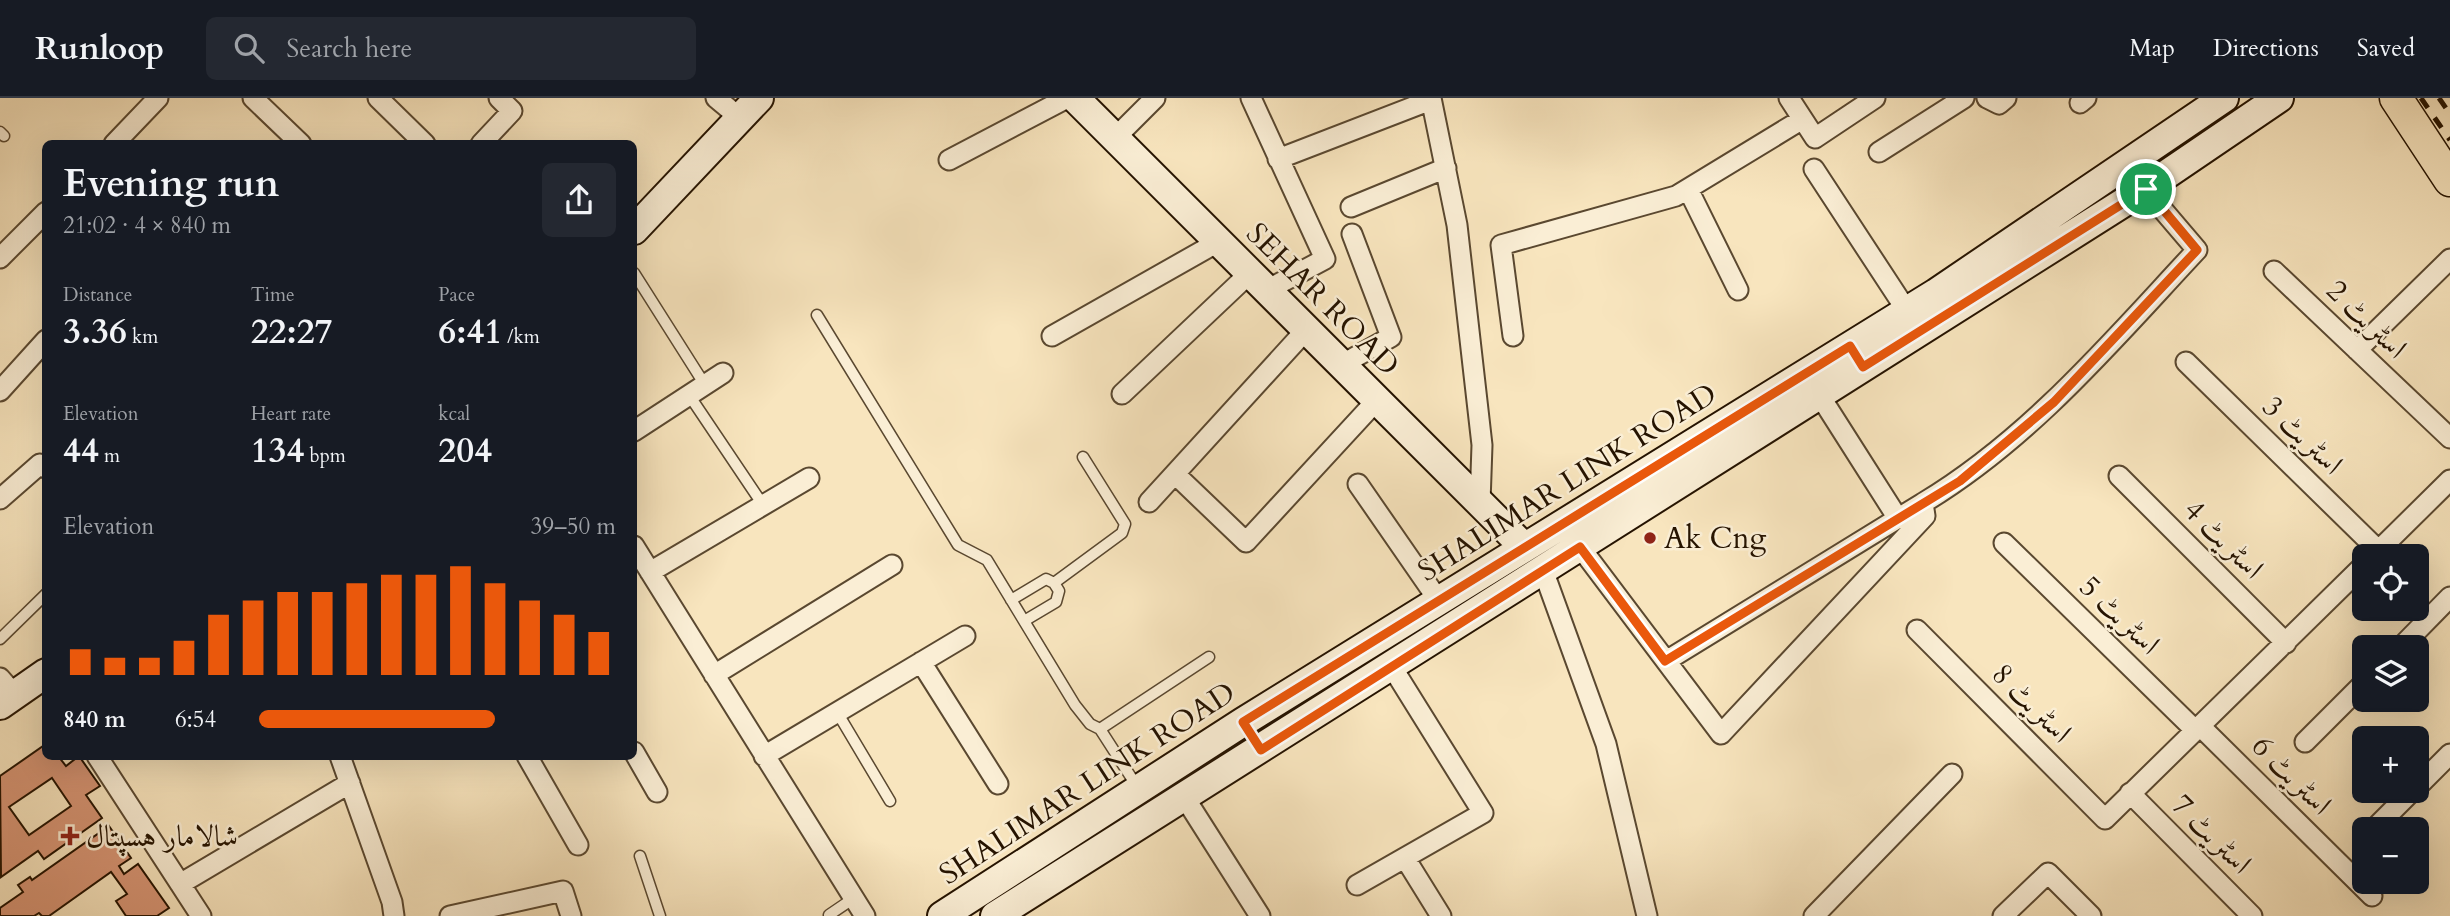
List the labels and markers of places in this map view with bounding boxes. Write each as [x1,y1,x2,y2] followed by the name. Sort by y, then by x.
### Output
[2116,159,2176,219] pin
[1664,518,1766,559] place label: Ak Cng
[1642,530,1658,546] marker: Ak Cng
[86,816,238,857] place label: شالامار ہسپتال
[60,826,80,846] marker: شالامار ہسپتال

